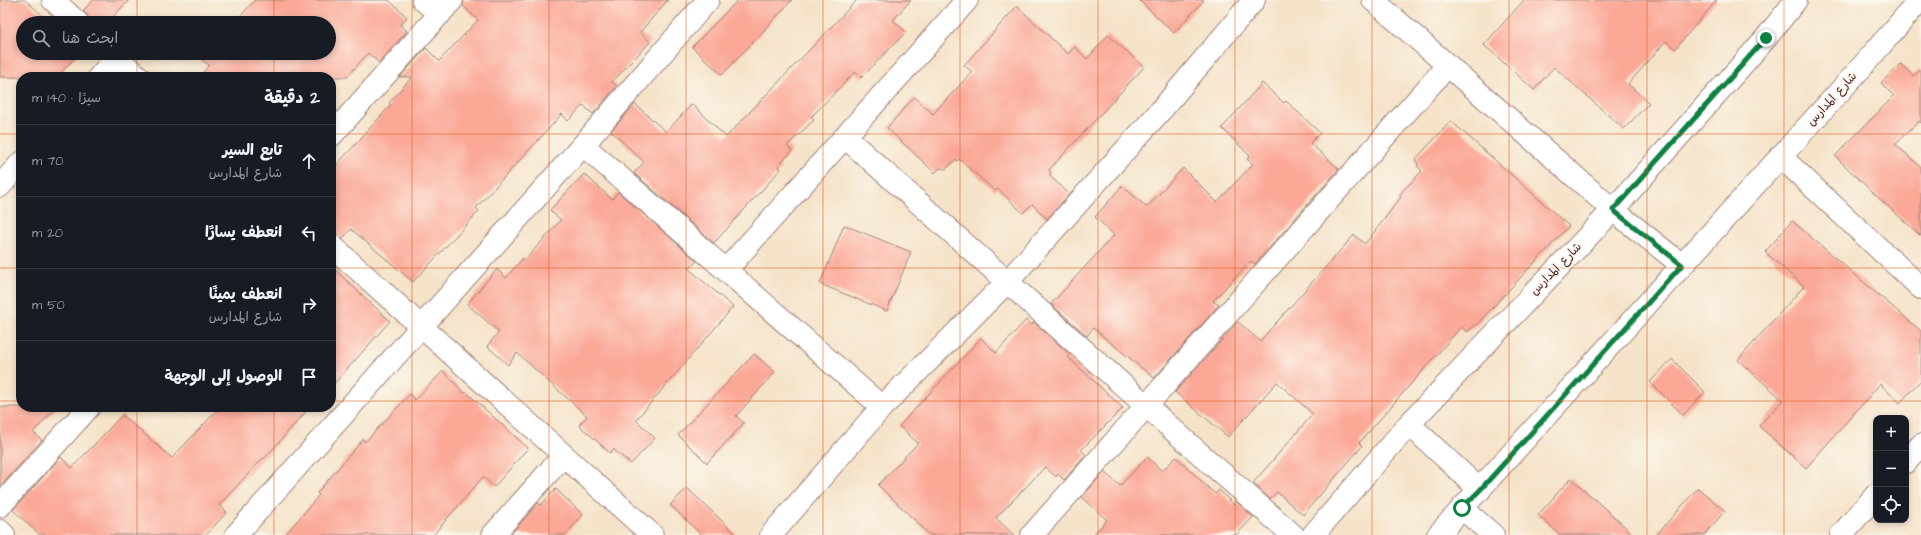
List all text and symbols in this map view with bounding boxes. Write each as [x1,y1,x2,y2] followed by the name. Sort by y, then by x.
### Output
[16,16,336,60] search box
[30,27,52,49] icon: search
[62,28,118,49] text: ابحث هنا
[1757,29,1775,47] route end
[1803,68,1861,130] street label: شارع المدارس
[264,86,320,110] text: 2 دقيقة
[32,89,101,107] text: سيرًا · 140 m
[223,140,282,161] text: تابع السير
[298,150,320,172] icon: ahead
[32,152,64,170] text: 70 m
[209,164,282,182] text: شارع المدارس
[205,222,282,243] text: انعطف يسارًا
[298,222,320,244] icon: left
[32,224,63,242] text: 20 m
[1526,239,1586,299] street label: شارع المدارس
[209,284,282,305] text: انعطف يمينًا
[298,294,320,316] icon: right
[32,296,65,314] text: 50 m
[209,308,282,326] text: شارع المدارس
[165,366,282,387] text: الوصول إلى الوجهة
[298,366,320,388] icon: arrive
[1873,415,1909,523] map controls
[1873,415,1909,451] button: +
[1873,451,1909,487] button: −
[1873,487,1909,523] button: locate
[1453,499,1471,517] route start

